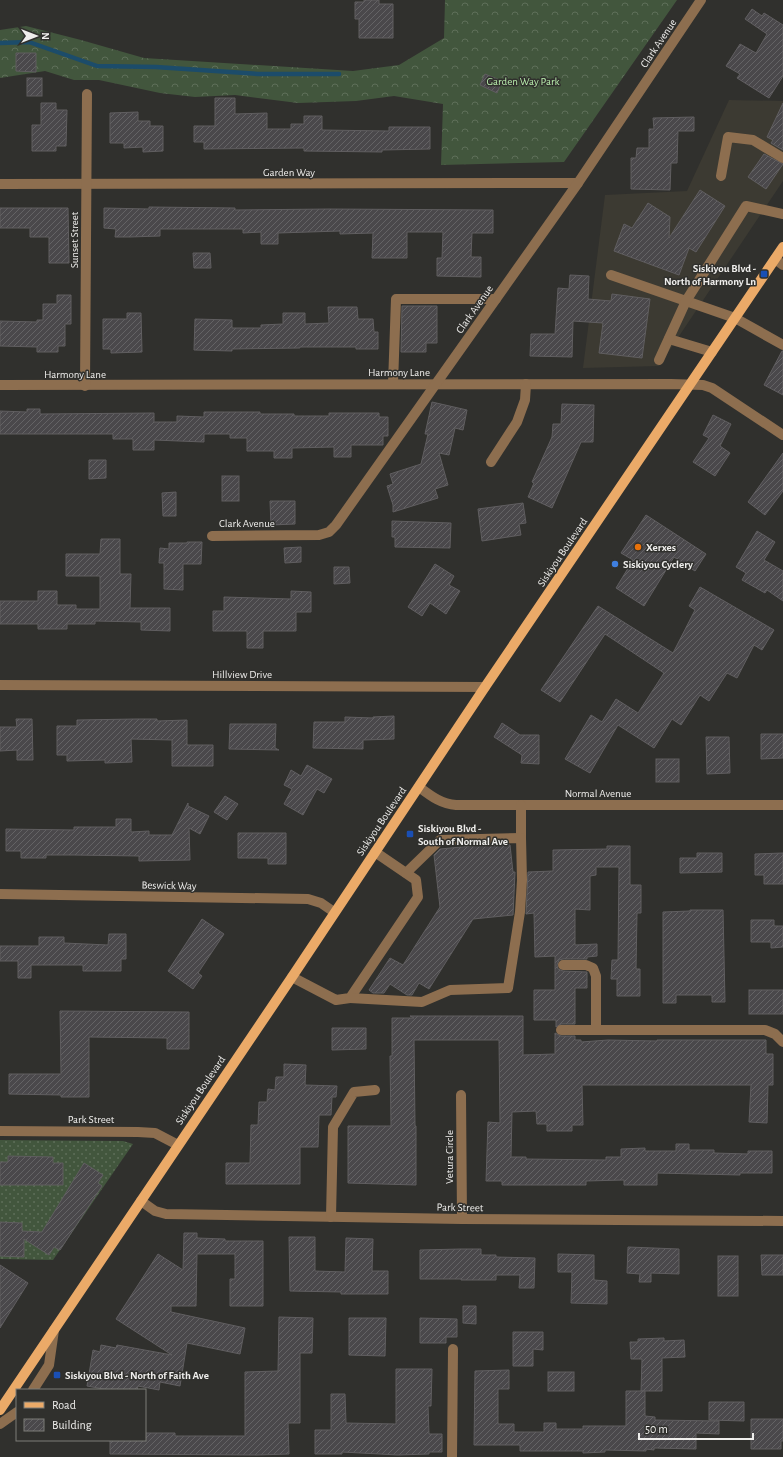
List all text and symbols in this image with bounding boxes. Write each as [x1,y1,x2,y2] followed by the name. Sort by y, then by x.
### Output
[16,16,56,56] north arrow
[638,17,679,70] street label: Clark Avenue
[40,32,51,40] text: N
[487,76,559,87] park label: Garden Way Park
[263,167,315,178] street label: Garden Way
[69,211,80,268] street label: Sunset Street
[664,263,757,287] place label: Siskiyou Blvd - North of Harmony Ln
[759,269,769,279] marker: Siskiyou Blvd - North of Harmony Ln
[454,283,495,335] street label: Clark Avenue
[368,367,430,378] street label: Harmony Lane
[44,369,106,380] street label: Harmony Lane
[535,516,590,589] street label: Siskiyou Boulevard
[219,518,275,529] street label: Clark Avenue
[633,542,643,552] marker: Xerxes
[646,542,676,553] place label: Xerxes
[610,559,620,569] marker: Siskiyou Cyclery
[623,559,693,570] place label: Siskiyou Cyclery
[212,669,272,680] street label: Hillview Drive
[354,785,409,858] street label: Siskiyou Boulevard
[565,788,631,799] street label: Normal Avenue
[418,823,508,847] place label: Siskiyou Blvd - South of Normal Ave
[405,829,415,839] marker: Siskiyou Blvd - South of Normal Ave
[141,880,197,891] street label: Beswick Way
[173,1054,228,1127] street label: Siskiyou Boulevard
[68,1114,115,1125] street label: Park Street
[444,1130,455,1184] street label: Vetura Circle
[437,1202,484,1213] street label: Park Street
[52,1370,62,1380] marker: Siskiyou Blvd - North of Faith Ave
[65,1370,209,1381] place label: Siskiyou Blvd - North of Faith Ave
[16,1389,146,1441] legend
[52,1399,76,1411] text: Road
[639,1415,753,1441] scale bar
[52,1419,92,1431] text: Building
[645,1423,668,1435] text: 50 m

